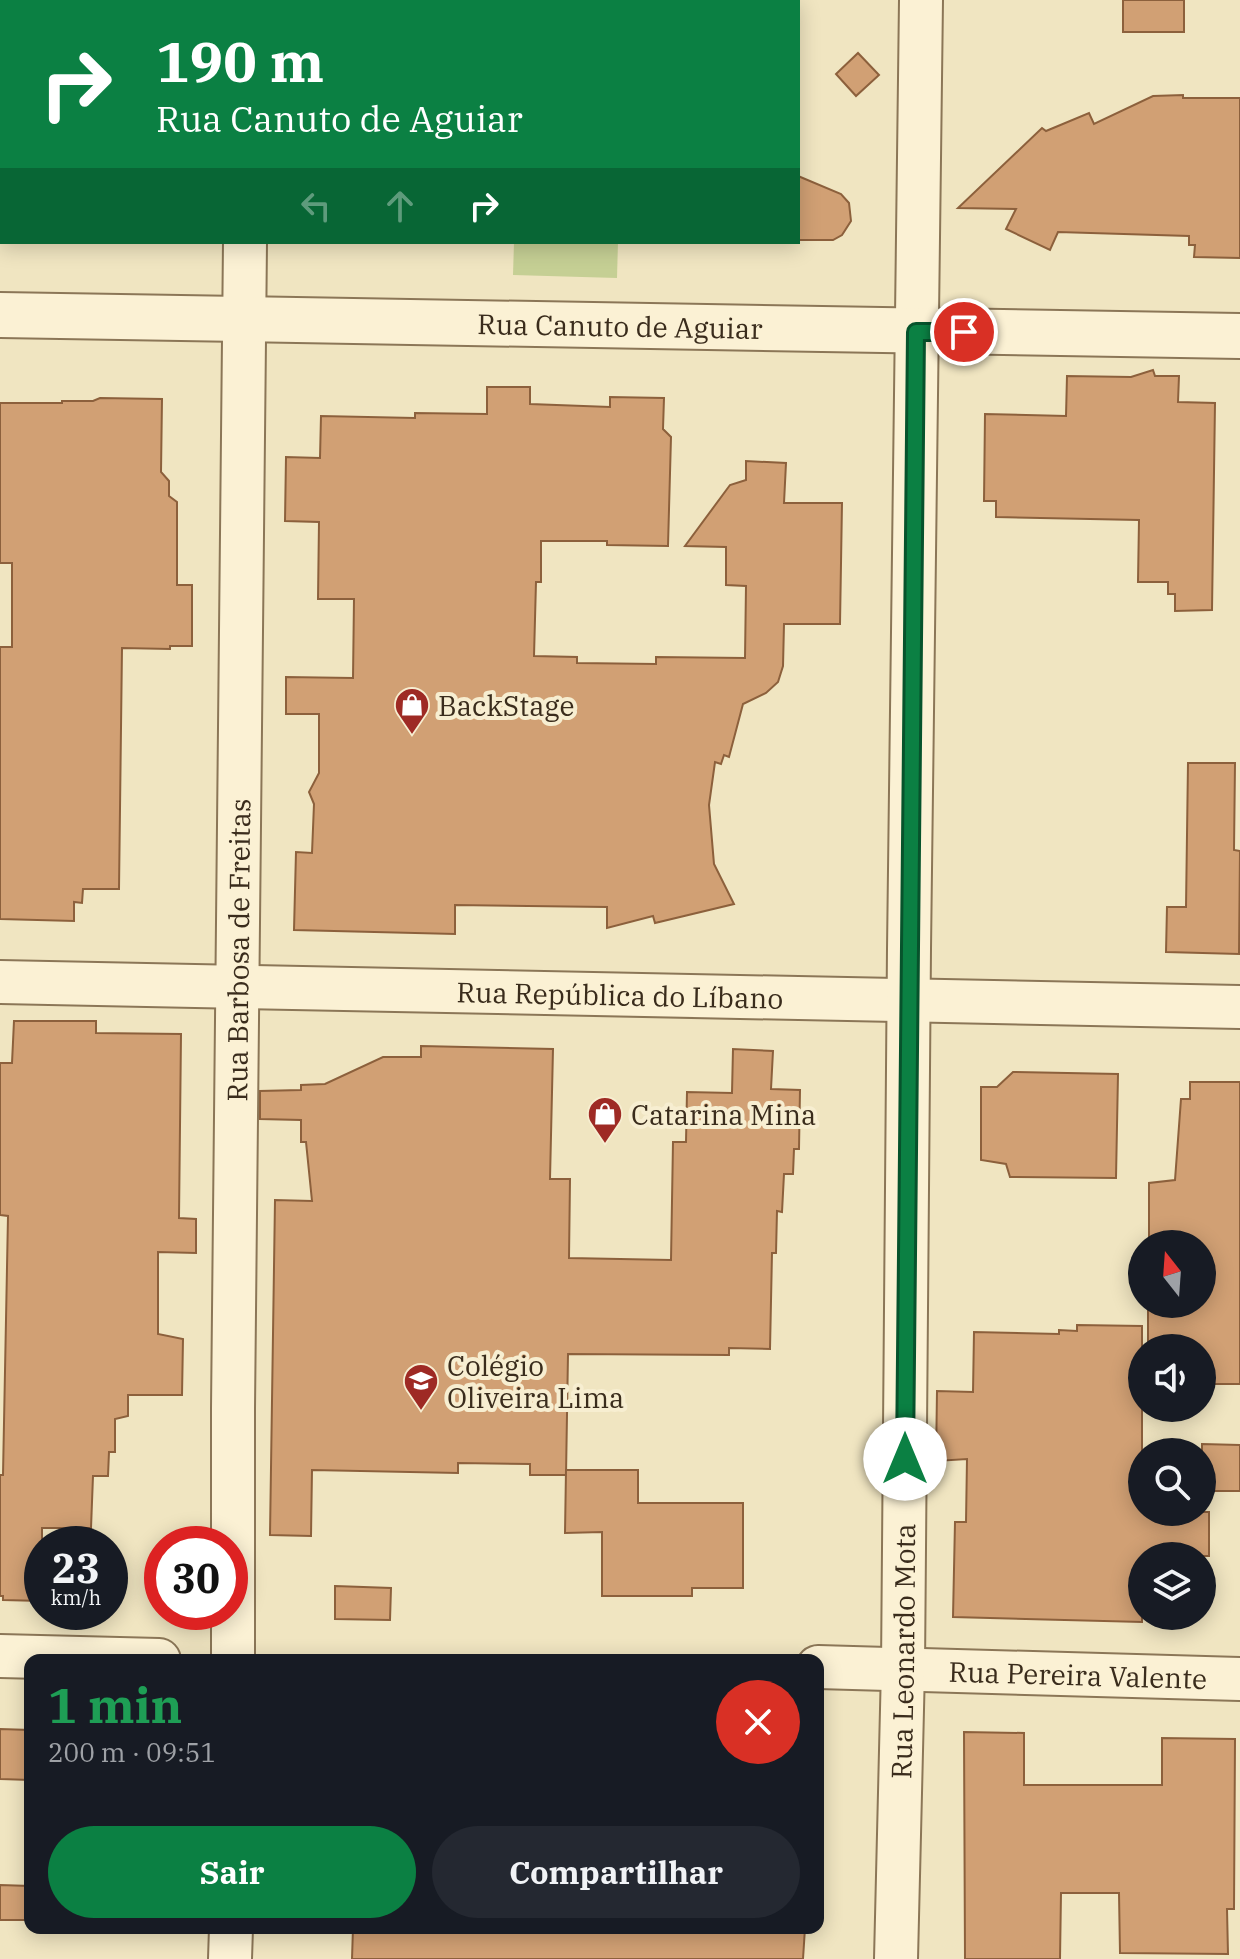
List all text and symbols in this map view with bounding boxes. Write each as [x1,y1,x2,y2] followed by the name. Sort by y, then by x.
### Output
[156,25,324,97] text: 190 m
[24,32,128,136] icon: right
[156,95,523,142] text: Rua Canuto de Aguiar
[294,184,338,228] icon: left
[378,184,422,228] icon: ahead
[462,184,506,228] icon: right
[930,298,998,366] pin
[477,305,763,346] street label: Rua Canuto de Aguiar
[942,310,986,354] icon: arrive
[393,686,431,736] shop icon: BackStage
[438,687,574,724] place label: BackStage
[218,798,258,1102] street label: Rua Barbosa de Freitas
[456,973,784,1016] street label: Rua República do Líbano
[586,1095,624,1145] shop icon: Catarina Mina
[631,1096,816,1133] place label: Catarina Mina
[1128,1230,1216,1318] north arrow
[1128,1230,1216,1630] map controls
[1128,1334,1216,1422] button: sound
[447,1347,624,1416] place label: Colégio Oliveira Lima
[402,1362,440,1412] school or university icon: Colégio Oliveira Lima
[863,1417,947,1501] position arrow
[1128,1438,1216,1526] button: search
[882,1523,923,1779] street label: Rua Leonardo Mota
[144,1526,248,1630] speed limit sign: 30
[52,1542,100,1594] text: 23
[1128,1542,1216,1630] button: layers
[51,1584,101,1611] text: km/h
[948,1652,1208,1697] street label: Rua Pereira Valente
[48,1674,182,1736] text: 1 min
[716,1680,800,1764] button: close
[48,1735,216,1769] text: 200 m · 09:51
[48,1826,416,1918] button: Sair
[432,1826,800,1918] button: Compartilhar

